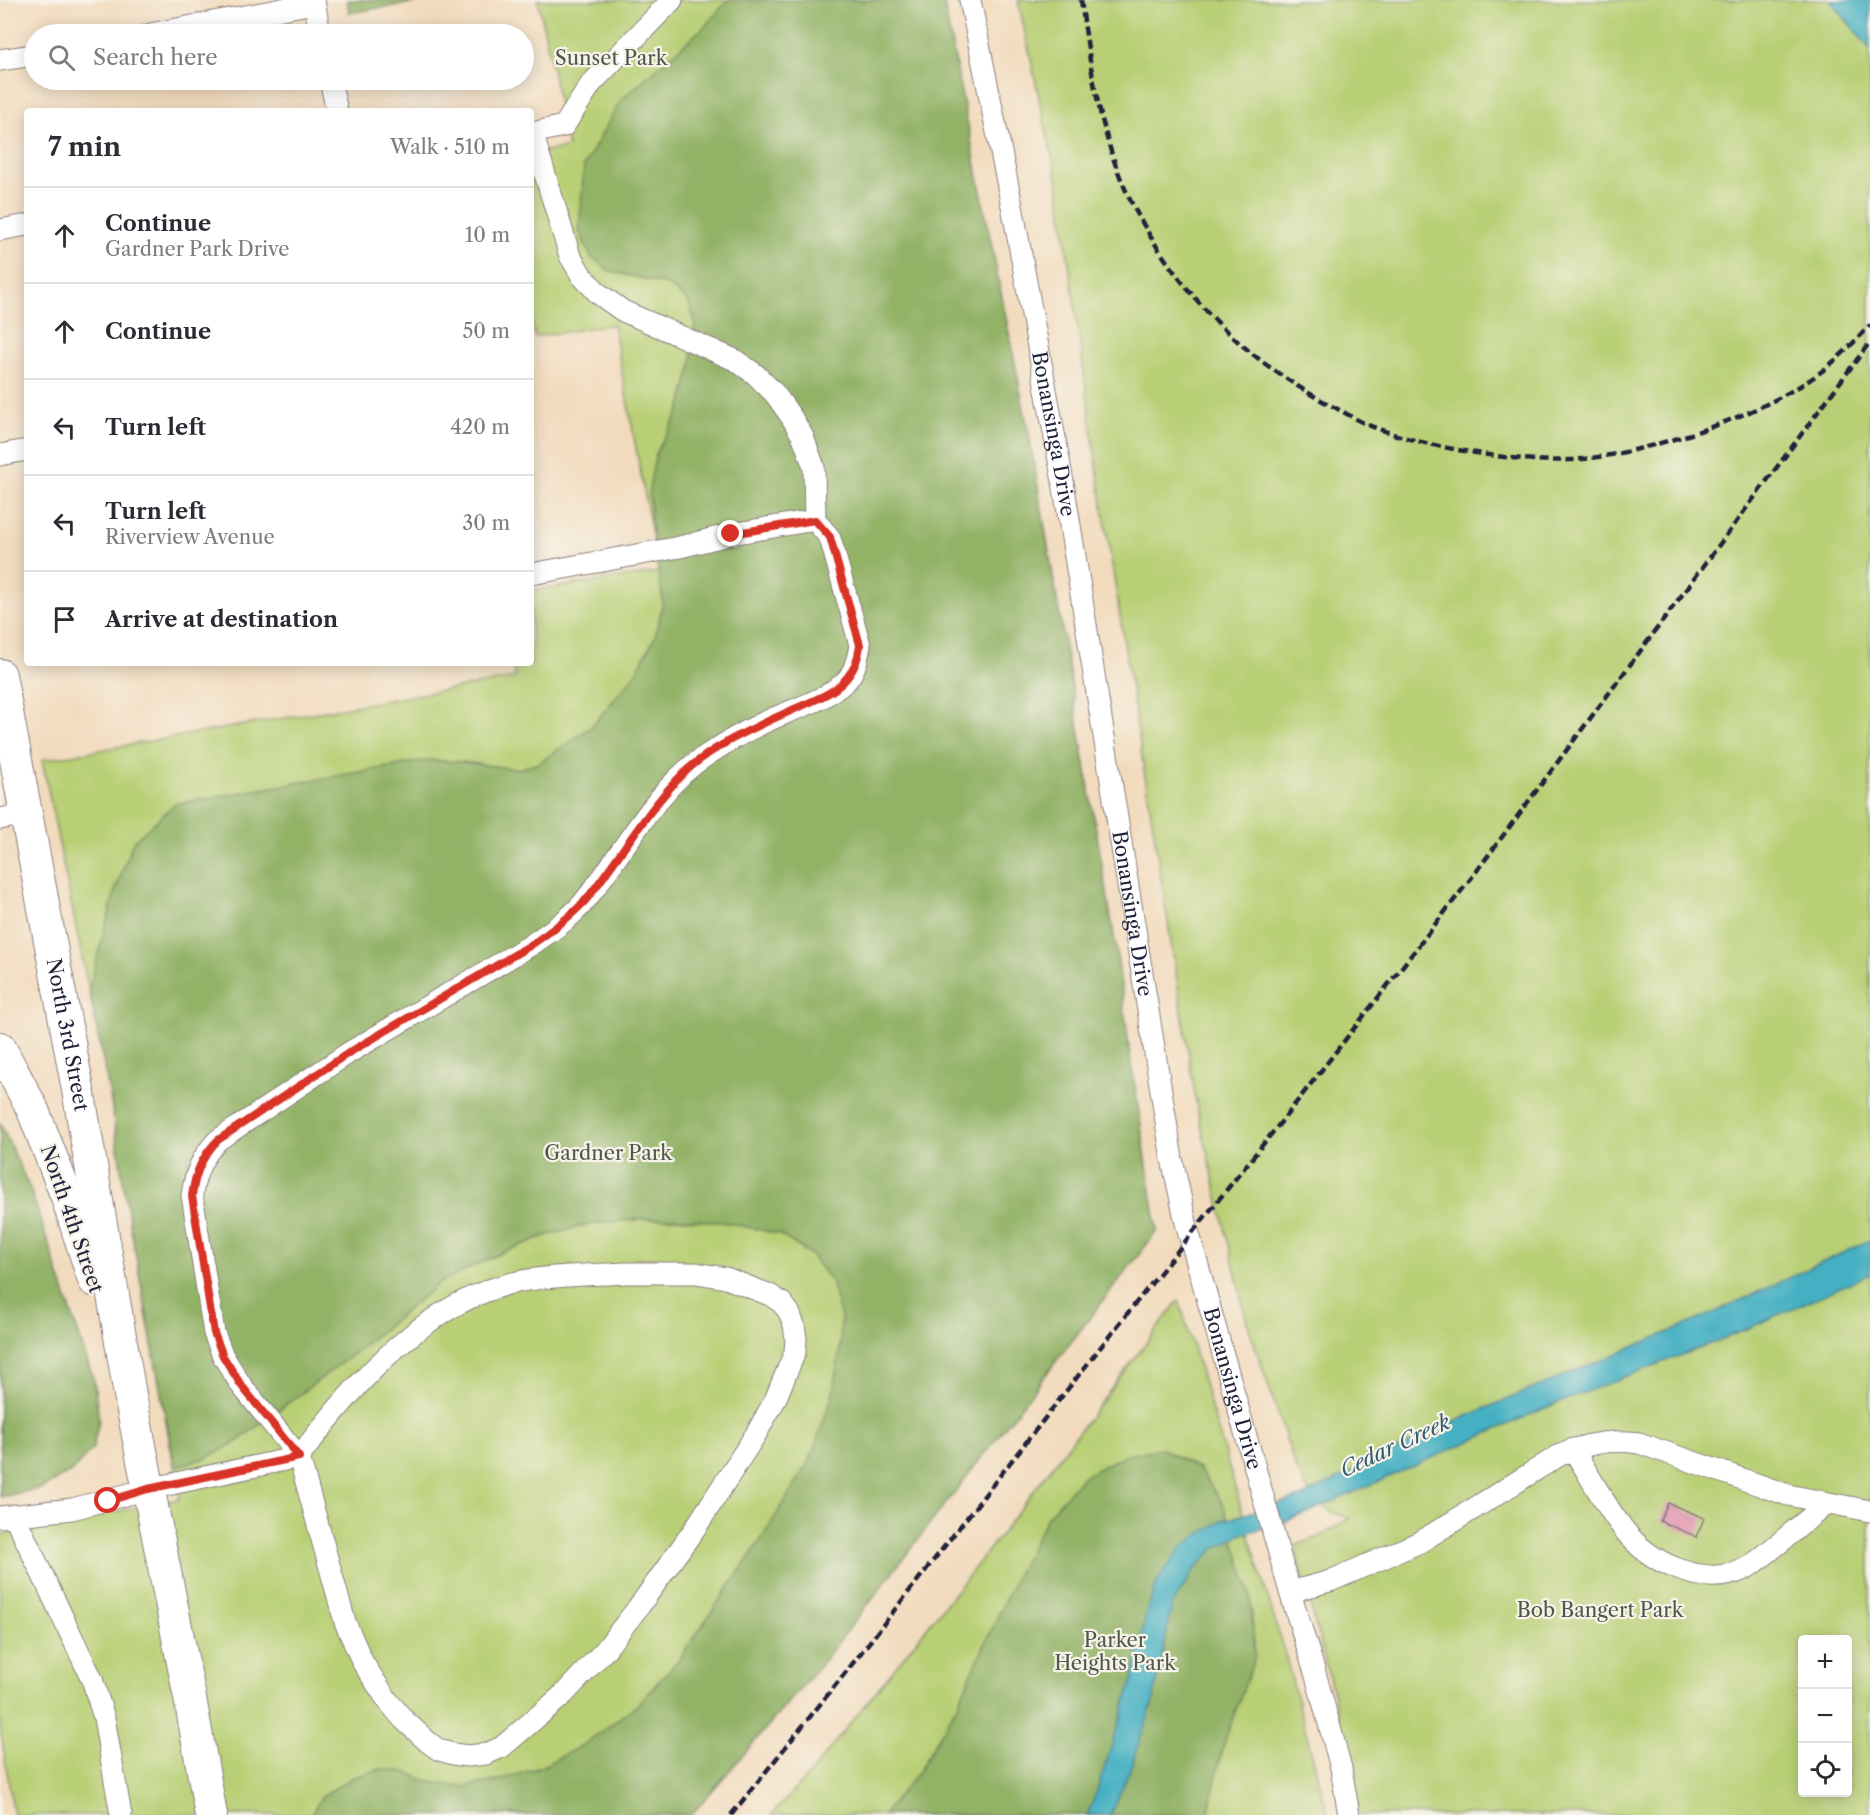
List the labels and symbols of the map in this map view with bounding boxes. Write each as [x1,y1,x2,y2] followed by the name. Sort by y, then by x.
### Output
[555,46,669,70] park label: Sunset Park
[1027,349,1080,518] street label: Bonansinga Drive
[717,520,743,546] route end
[1107,829,1158,998] street label: Bonansinga Drive
[42,956,94,1113] street label: North 3rd Street
[544,1141,673,1165] park label: Gardner Park
[35,1142,109,1296] street label: North 4th Street
[1198,1305,1267,1472] street label: Bonansinga Drive
[1336,1409,1454,1482] water label: Cedar Creek
[94,1487,120,1513] route start
[1517,1598,1685,1622] park label: Bob Bangert Park
[1054,1628,1177,1675] park label: Parker Heights Park

